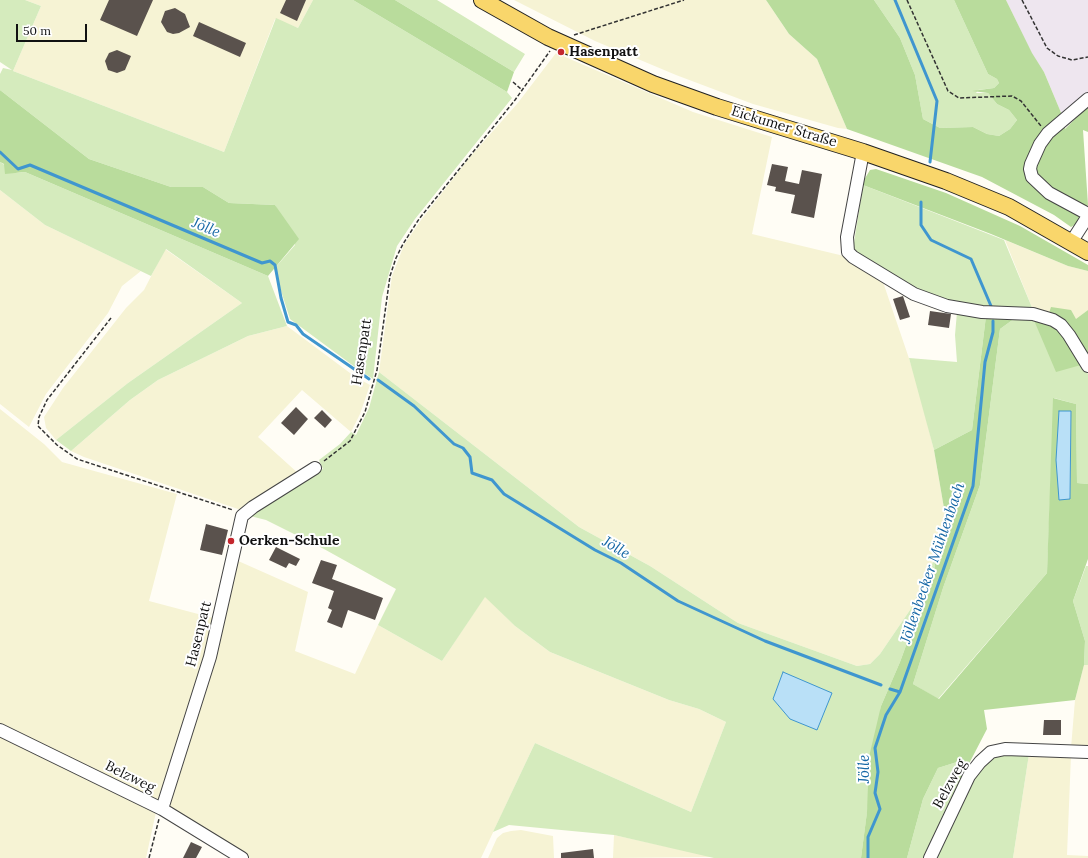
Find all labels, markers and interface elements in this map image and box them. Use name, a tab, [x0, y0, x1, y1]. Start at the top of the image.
scale bar	[18, 16, 89, 42]
text: 50 m	[23, 23, 51, 38]
place label: Hasenpatt	[569, 44, 638, 60]
marker: Hasenpatt	[556, 47, 566, 57]
street label: Eickumer Straße	[729, 103, 839, 151]
water label: Jölle	[189, 214, 223, 242]
street label: Hasenpatt	[348, 318, 376, 386]
water label: Jöllenbecker Mühlenbach	[897, 480, 969, 646]
place label: Oerken-Schule	[239, 533, 339, 549]
water label: Jölle	[599, 533, 633, 563]
marker: Oerken-Schule	[226, 536, 236, 546]
street label: Hasenpatt	[183, 599, 215, 669]
water label: Jölle	[856, 755, 874, 783]
street label: Belzweg	[930, 756, 970, 812]
street label: Belzweg	[102, 758, 158, 796]

